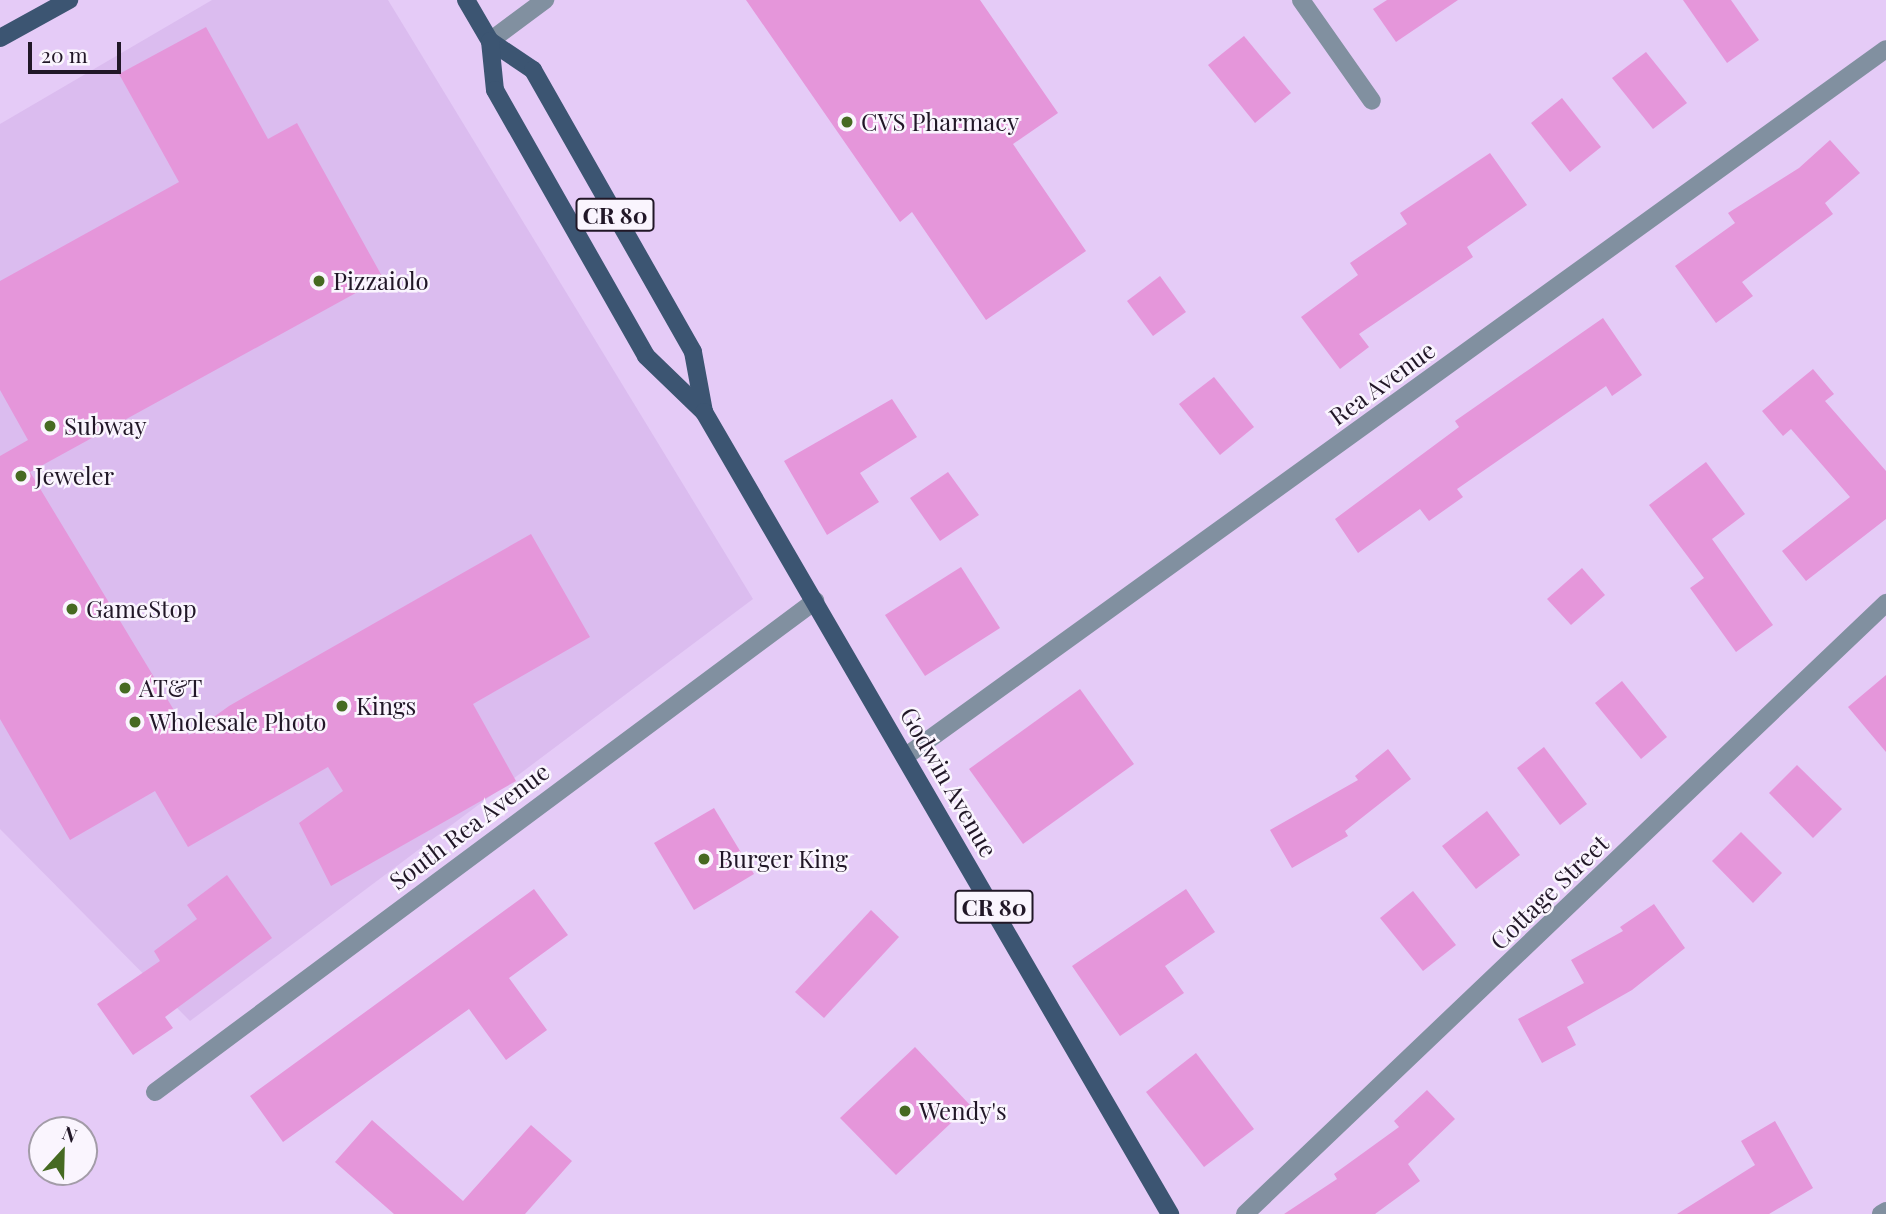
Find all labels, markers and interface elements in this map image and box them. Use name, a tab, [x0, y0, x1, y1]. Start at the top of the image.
scale bar	[32, 28, 124, 72]
text: 20 m	[41, 40, 88, 68]
place label: CVS Pharmacy	[861, 108, 1019, 136]
marker: CVS Pharmacy	[839, 114, 855, 130]
road number: CR 80	[575, 196, 655, 234]
place label: Pizzaiolo	[333, 267, 429, 295]
marker: Pizzaiolo	[311, 273, 327, 289]
street label: Rea Avenue	[1323, 335, 1441, 431]
place label: Subway	[64, 412, 146, 440]
marker: Subway	[42, 418, 58, 434]
place label: Jeweler	[35, 462, 114, 490]
marker: Jeweler	[13, 468, 29, 484]
place label: GameStop	[86, 595, 197, 623]
marker: GameStop	[64, 601, 80, 617]
place label: AT&T	[139, 674, 202, 702]
marker: AT&T	[117, 680, 133, 696]
place label: Kings	[356, 692, 416, 720]
marker: Kings	[334, 698, 350, 714]
street label: Godwin Avenue	[894, 702, 1004, 862]
place label: Wholesale Photo	[149, 708, 327, 736]
marker: Wholesale Photo	[127, 714, 143, 730]
street label: South Rea Avenue	[383, 756, 555, 896]
street label: Cottage Street	[1484, 829, 1614, 955]
place label: Burger King	[718, 845, 848, 873]
marker: Burger King	[696, 851, 712, 867]
road number: CR 80	[954, 888, 1034, 926]
place label: Wendy's	[919, 1097, 1007, 1125]
marker: Wendy's	[897, 1103, 913, 1119]
north arrow	[28, 1116, 98, 1186]
text: N	[59, 1119, 81, 1148]

